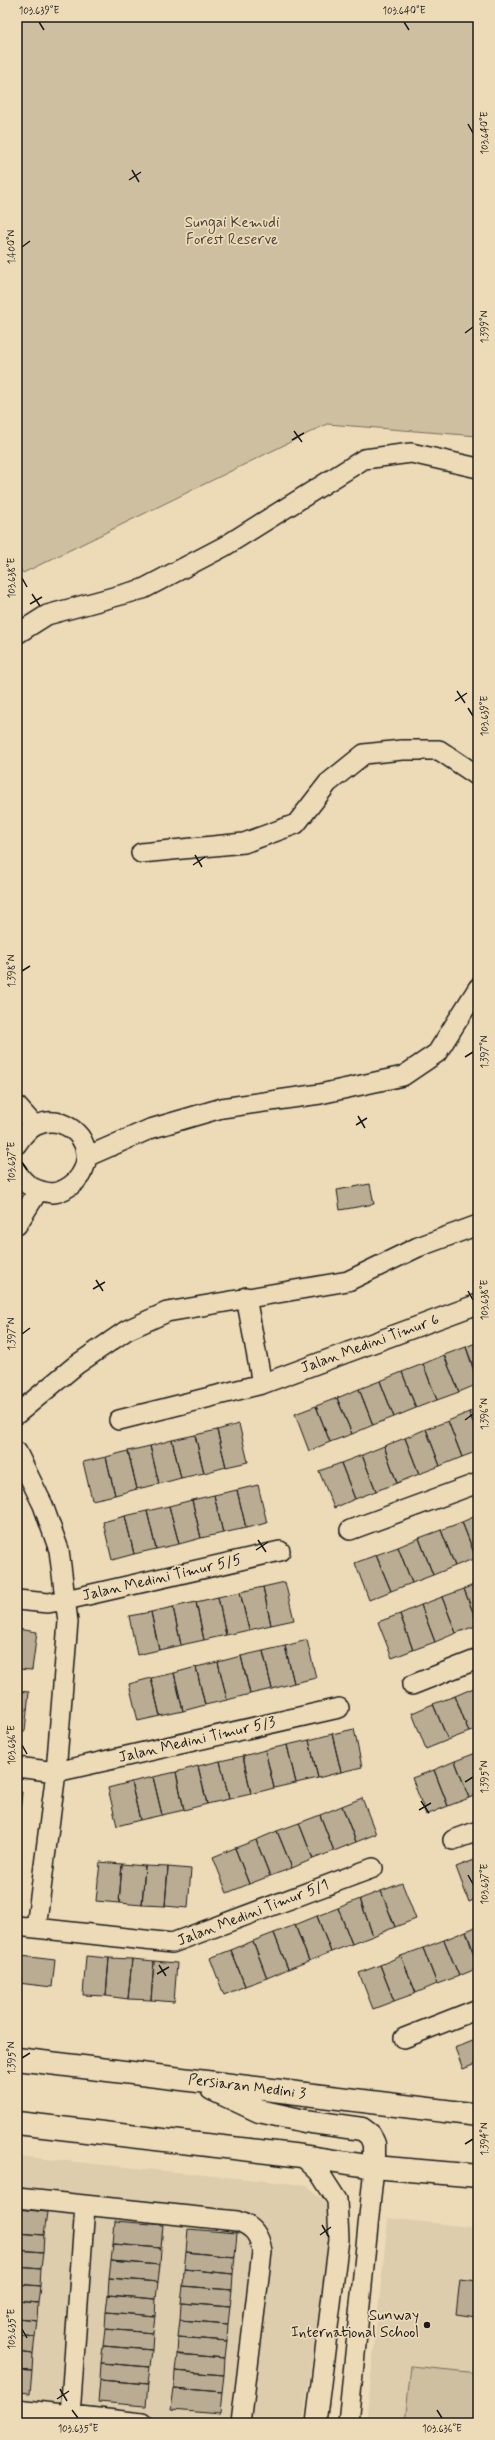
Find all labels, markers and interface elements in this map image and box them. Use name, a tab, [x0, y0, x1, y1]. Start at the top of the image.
text: 103.639°E	[19, 4, 59, 18]
text: 103.640°E	[382, 4, 426, 18]
text: 103.640°E	[478, 111, 492, 155]
park label: Sungai Kemudi Forest Reserve	[185, 213, 279, 250]
text: 1.400°N	[5, 229, 19, 264]
text: 1.399°N	[478, 310, 492, 343]
text: 103.638°E	[5, 558, 19, 598]
text: 103.639°E	[478, 696, 492, 736]
text: 1.398°N	[5, 954, 19, 987]
text: 1.397°N	[478, 1035, 492, 1068]
text: 103.637°E	[5, 1141, 19, 1182]
text: 103.638°E	[478, 1280, 492, 1320]
street label: Jalan Medini Timur 6	[298, 1310, 442, 1378]
text: 1.397°N	[5, 1317, 19, 1350]
text: 1.396°N	[478, 1398, 492, 1430]
street label: Jalan Medini Timur 5/5	[80, 1550, 244, 1606]
street label: Jalan Medini Timur 5/3	[116, 1712, 278, 1768]
text: 103.636°E	[5, 1725, 19, 1765]
text: 1.395°N	[478, 1760, 492, 1793]
text: 103.637°E	[478, 1863, 492, 1904]
street label: Jalan Medini Timur 5/1	[174, 1875, 332, 1951]
text: 1.395°N	[5, 2041, 19, 2074]
street label: Persiaran Medini 3	[187, 2070, 307, 2104]
text: 1.394°N	[478, 2122, 492, 2156]
place label: Sunway International School	[291, 2306, 419, 2343]
text: 103.635°E	[5, 2308, 19, 2349]
marker: Sunway International School	[422, 2320, 432, 2330]
text: 103.635°E	[58, 2422, 99, 2436]
text: 103.636°E	[422, 2422, 462, 2436]

